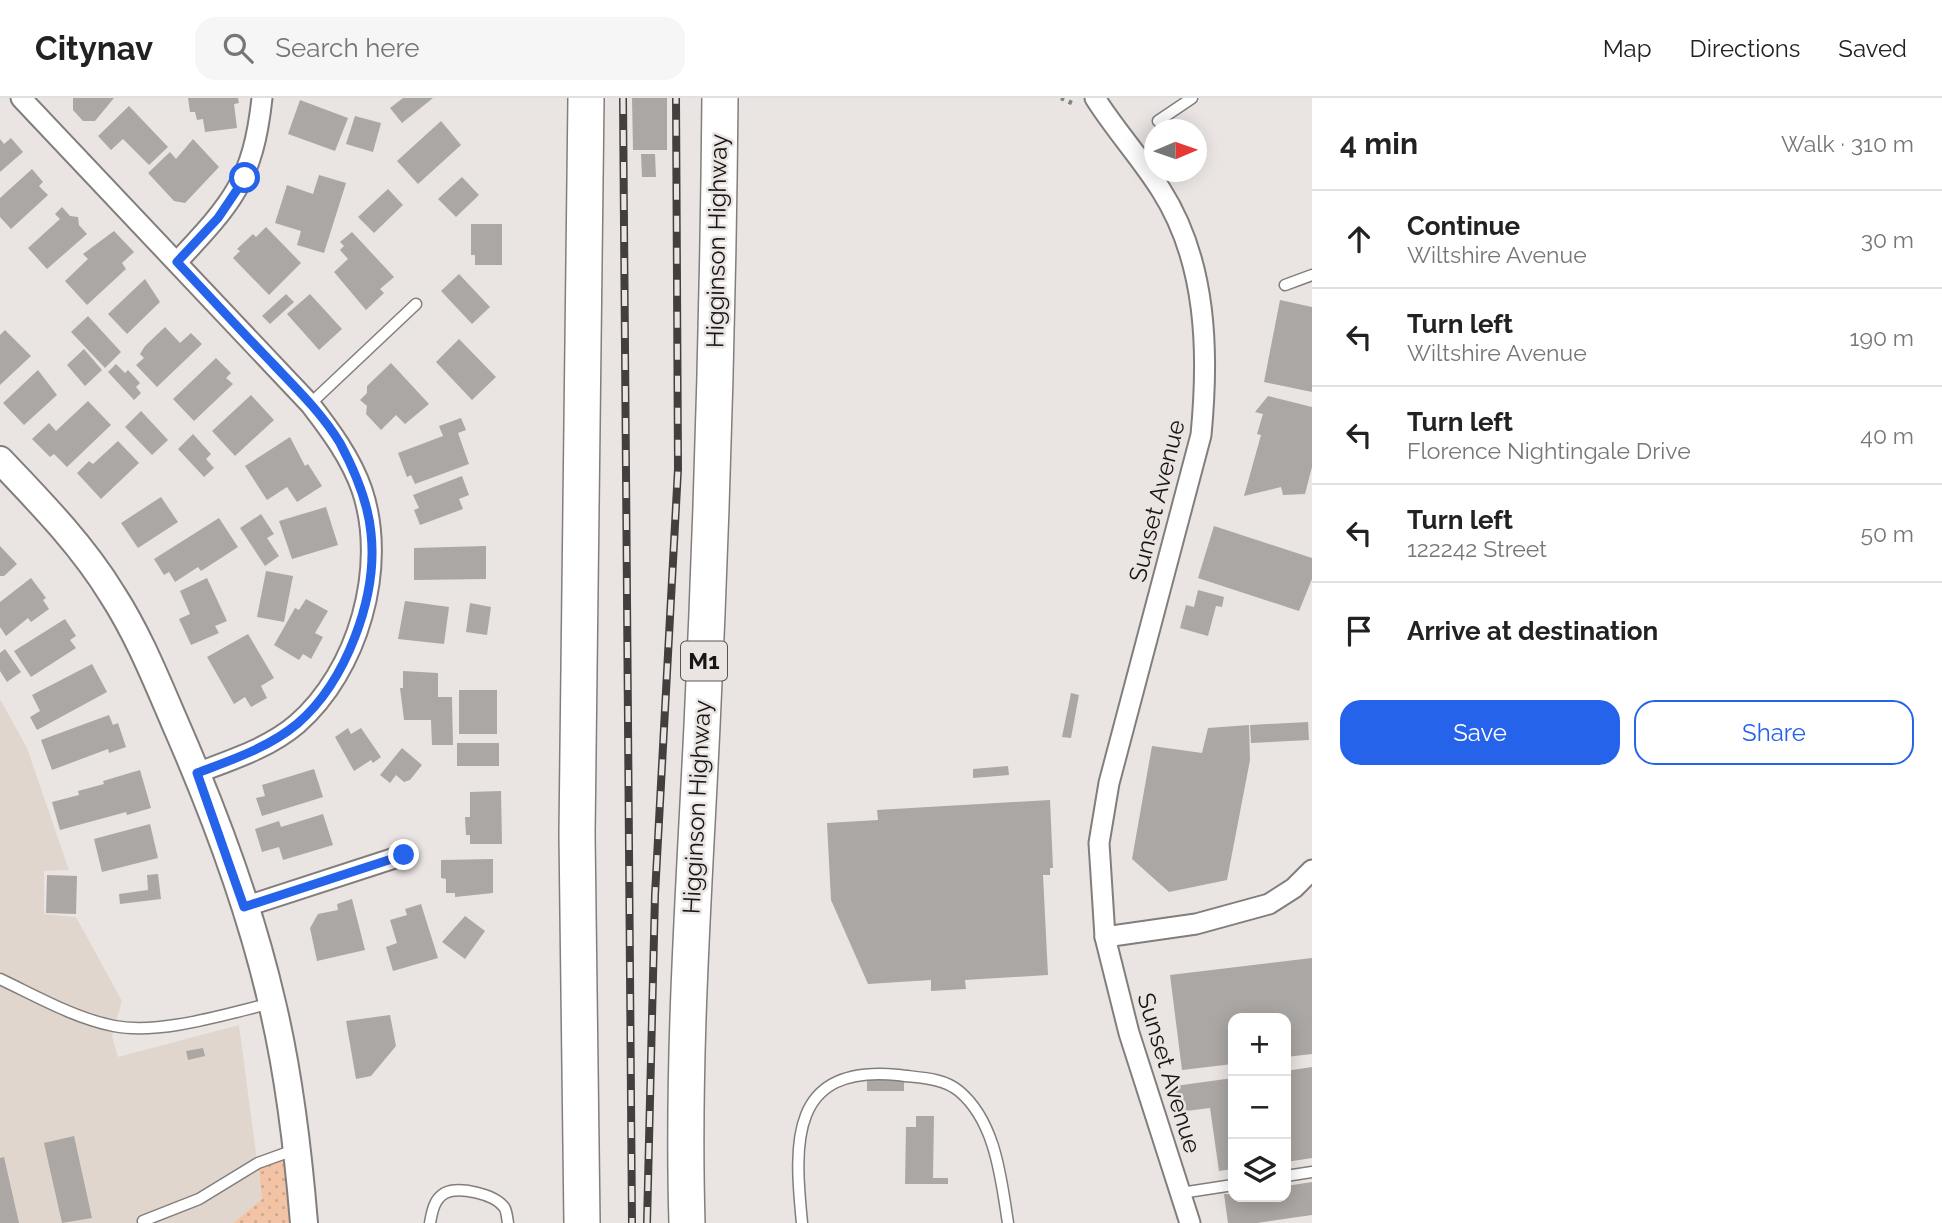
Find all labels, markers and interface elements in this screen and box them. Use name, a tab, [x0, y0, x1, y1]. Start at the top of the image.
search box	[195, 17, 685, 80]
text: Citynav	[35, 29, 153, 68]
icon: search	[219, 29, 257, 67]
text: Search here	[275, 33, 420, 63]
text: Map	[1603, 34, 1652, 63]
text: Directions	[1690, 34, 1800, 63]
text: Saved	[1838, 34, 1907, 63]
north arrow	[1144, 119, 1207, 182]
text: 4 min	[1340, 126, 1418, 161]
text: Walk · 310 m	[1781, 130, 1914, 157]
street label: Higginson Highway	[700, 134, 733, 348]
route start	[229, 162, 260, 193]
text: Continue	[1407, 211, 1520, 241]
icon: ahead	[1340, 220, 1378, 258]
text: 30 m	[1861, 226, 1914, 253]
text: Wiltshire Avenue	[1407, 241, 1587, 268]
text: Turn left	[1407, 309, 1513, 339]
icon: left	[1340, 318, 1378, 356]
text: 190 m	[1850, 324, 1914, 351]
text: Wiltshire Avenue	[1407, 339, 1587, 366]
text: Turn left	[1407, 407, 1513, 437]
icon: left	[1340, 416, 1378, 454]
street label: Sunset Avenue	[1122, 417, 1191, 585]
text: 40 m	[1860, 422, 1914, 449]
text: Florence Nightingale Drive	[1407, 437, 1691, 464]
text: Turn left	[1407, 505, 1513, 535]
icon: left	[1340, 514, 1378, 552]
text: 50 m	[1860, 520, 1914, 547]
text: 122242 Street	[1407, 535, 1547, 562]
icon: arrive	[1340, 612, 1378, 650]
text: Arrive at destination	[1407, 616, 1658, 646]
road number: M1	[681, 642, 727, 680]
street label: Higginson Highway	[676, 699, 717, 915]
button: Save	[1340, 700, 1620, 765]
button: Share	[1634, 700, 1914, 765]
route end	[388, 839, 419, 870]
street label: Sunset Avenue	[1131, 989, 1208, 1156]
map controls	[1228, 1013, 1291, 1202]
button: +	[1228, 1013, 1291, 1076]
button: −	[1228, 1076, 1291, 1139]
button: layers	[1228, 1139, 1291, 1202]

